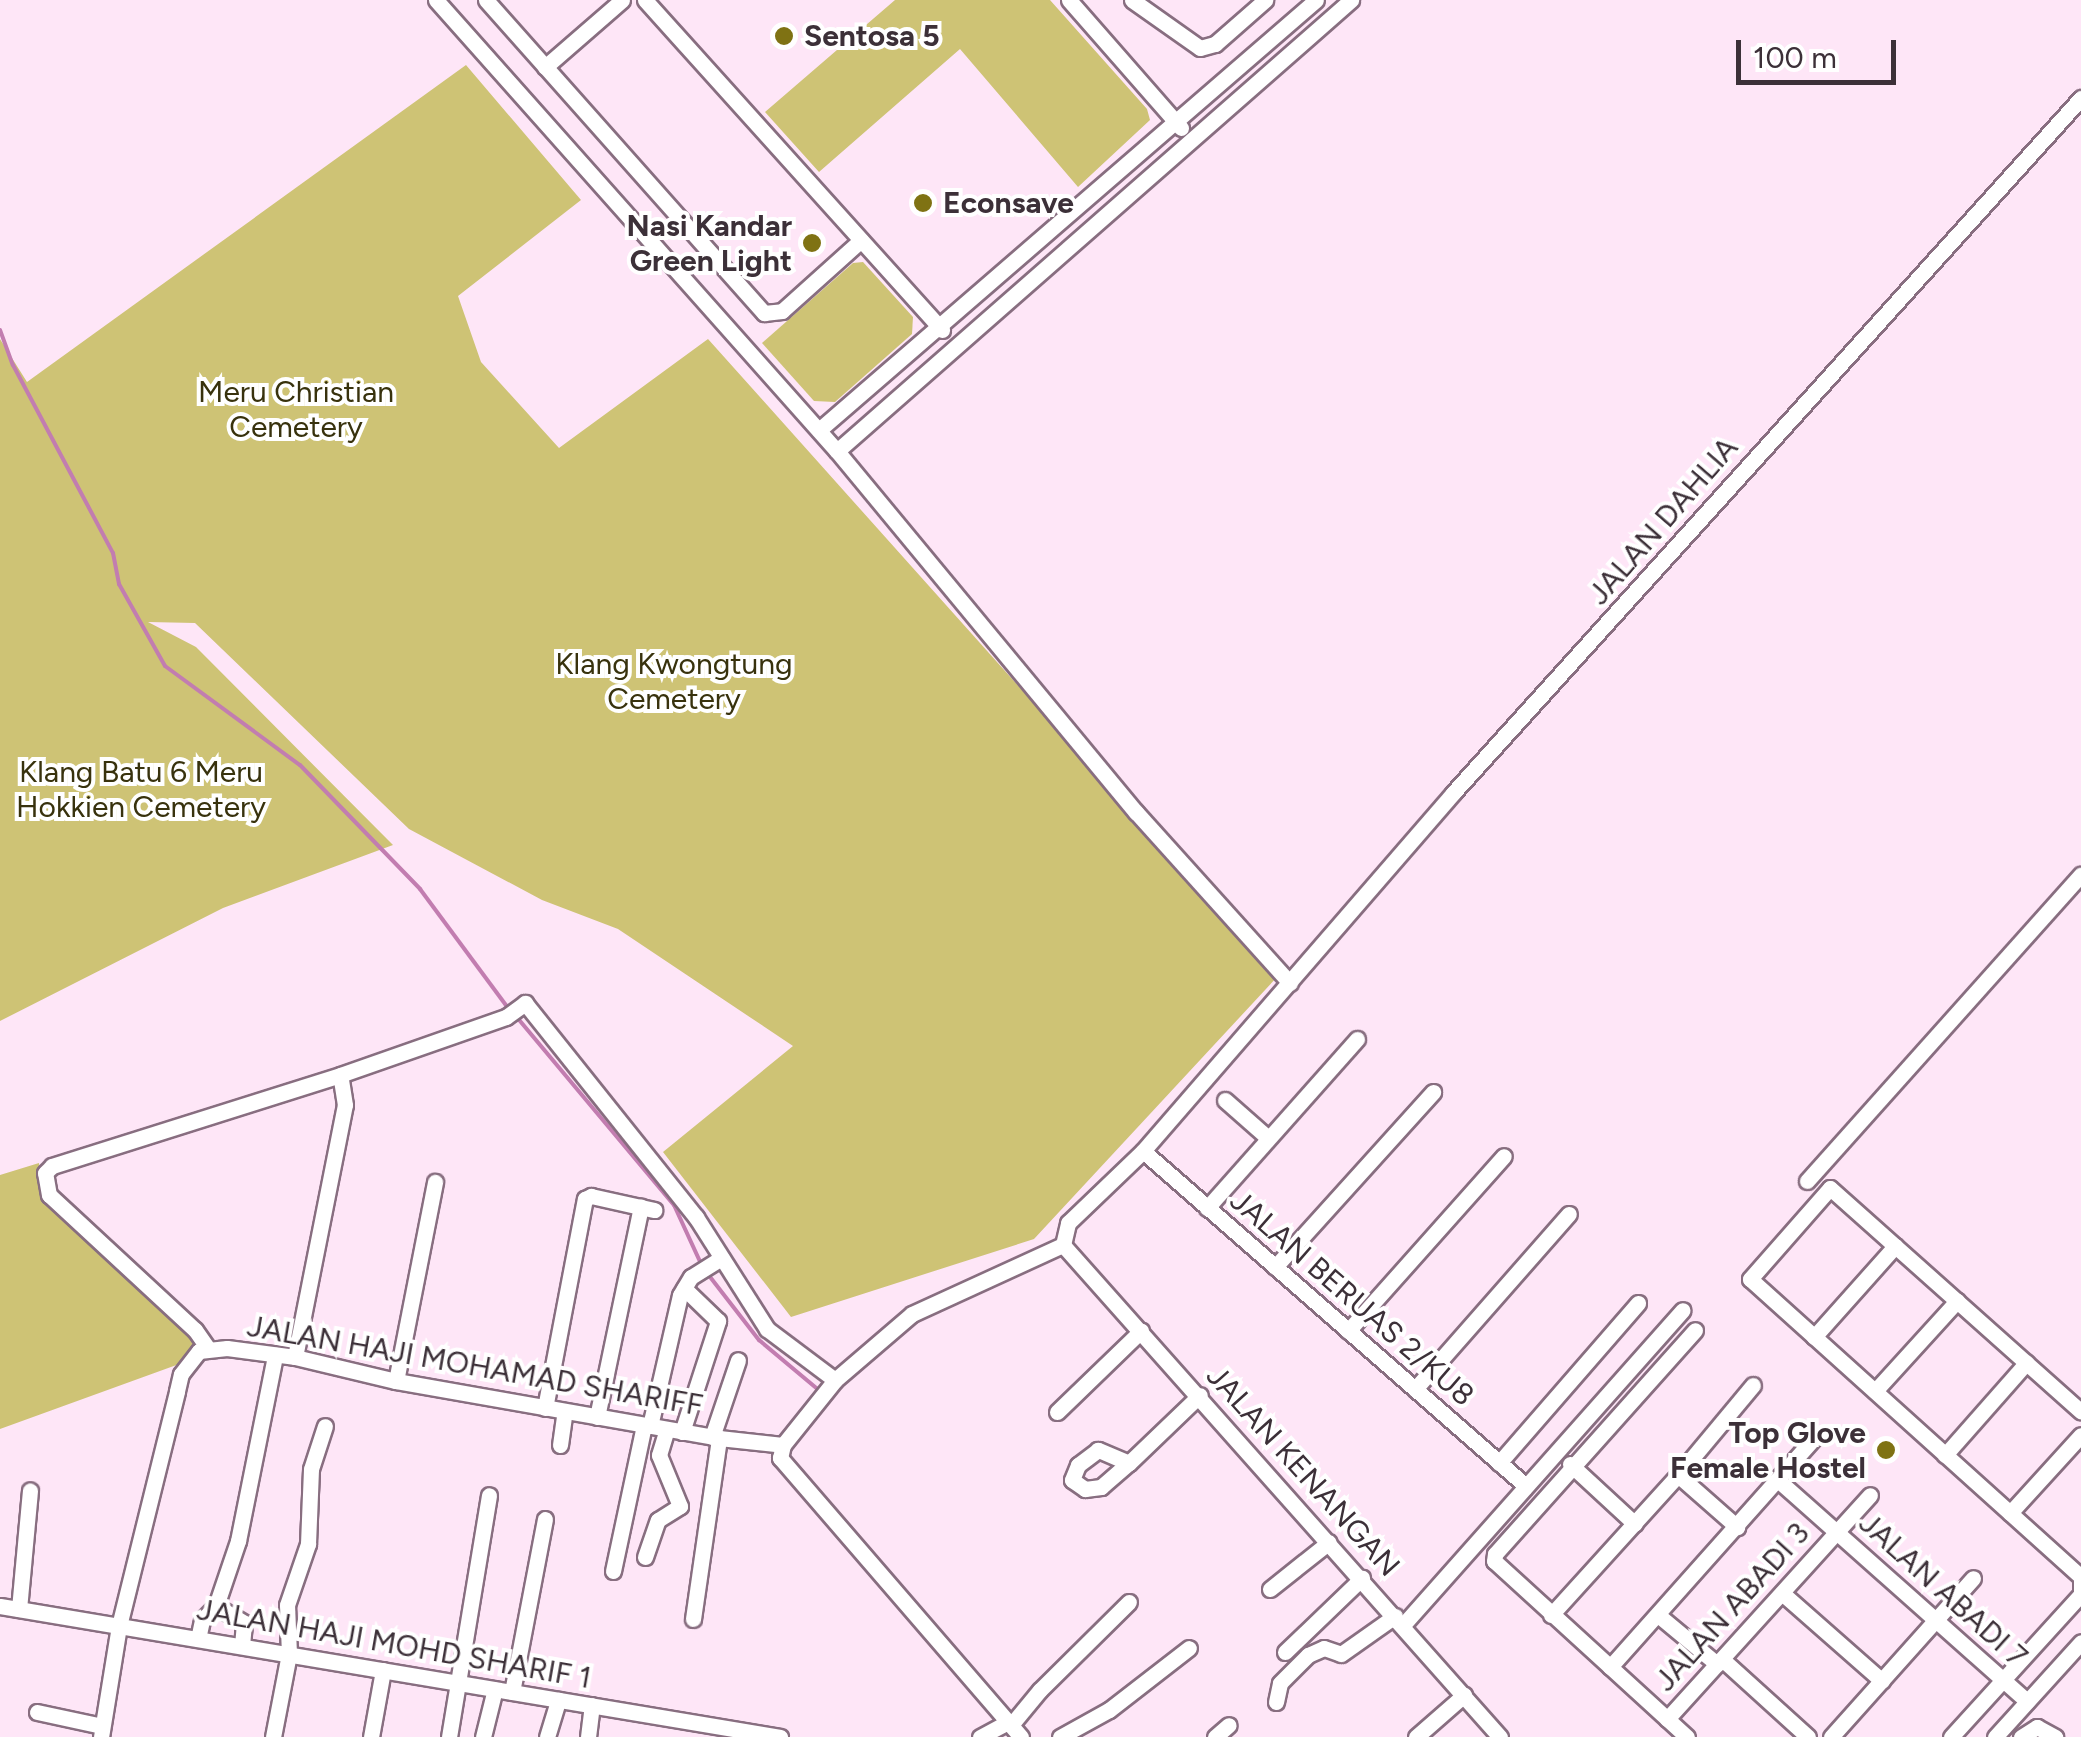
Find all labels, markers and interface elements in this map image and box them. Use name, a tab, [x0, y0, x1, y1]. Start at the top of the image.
place label: Sentosa 5	[804, 18, 940, 54]
scale bar	[1741, 20, 1901, 82]
marker: Sentosa 5	[773, 25, 795, 47]
text: 100 m	[1753, 39, 1837, 76]
place label: Econsave	[943, 185, 1074, 221]
marker: Econsave	[912, 192, 934, 214]
place label: Nasi Kandar Green Light	[627, 208, 792, 278]
marker: Nasi Kandar Green Light	[801, 232, 823, 254]
park label: Meru Christian Cemetery	[198, 374, 394, 444]
street label: JALAN DAHLIA	[1581, 430, 1745, 612]
park label: Klang Kwongtung Cemetery	[555, 646, 793, 716]
park label: Klang Batu 6 Meru Hokkien Cemetery	[16, 754, 266, 824]
street label: JALAN BERUAS 2/KU8	[1223, 1182, 1481, 1414]
street label: JALAN HAJI MOHAMAD SHARIFF	[244, 1308, 706, 1424]
street label: JALAN KENANGAN	[1199, 1358, 1407, 1584]
place label: Top Glove Female Hostel	[1670, 1415, 1866, 1486]
marker: Top Glove Female Hostel	[1875, 1439, 1897, 1461]
street label: JALAN ABADI 7	[1852, 1505, 2034, 1675]
street label: JALAN ABADI 3	[1647, 1516, 1817, 1698]
street label: JALAN HAJI MOHD SHARIF 1	[194, 1592, 594, 1696]

